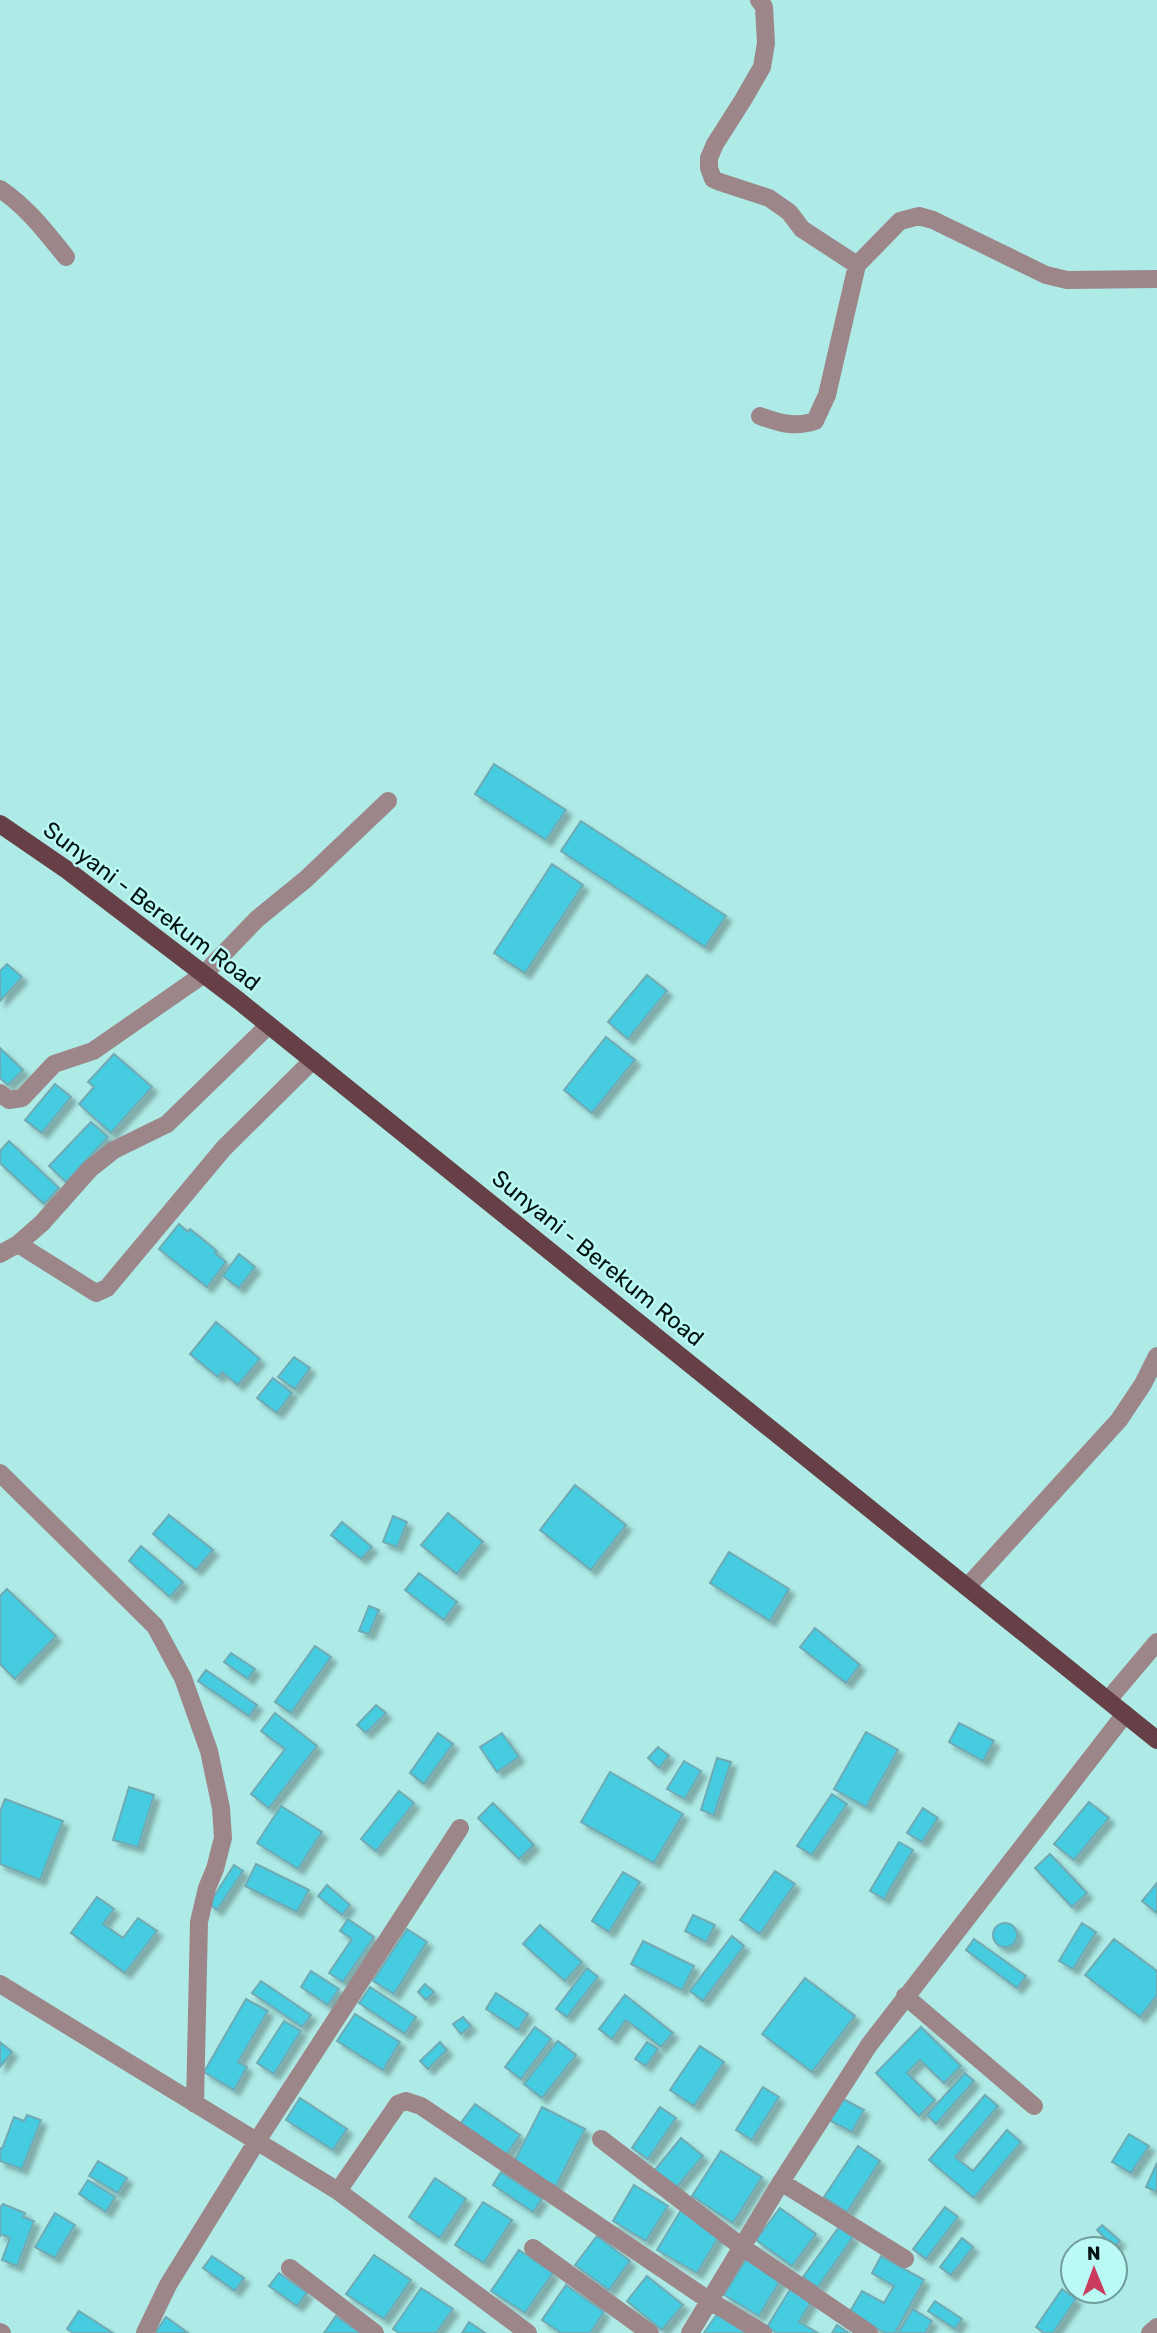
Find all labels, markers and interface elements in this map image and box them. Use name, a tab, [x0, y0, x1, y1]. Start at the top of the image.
street label: Sunyani - Berekum Road	[38, 815, 266, 997]
street label: Sunyani - Berekum Road	[486, 1164, 710, 1352]
north arrow	[1059, 2235, 1129, 2305]
text: N	[1087, 2242, 1101, 2265]

